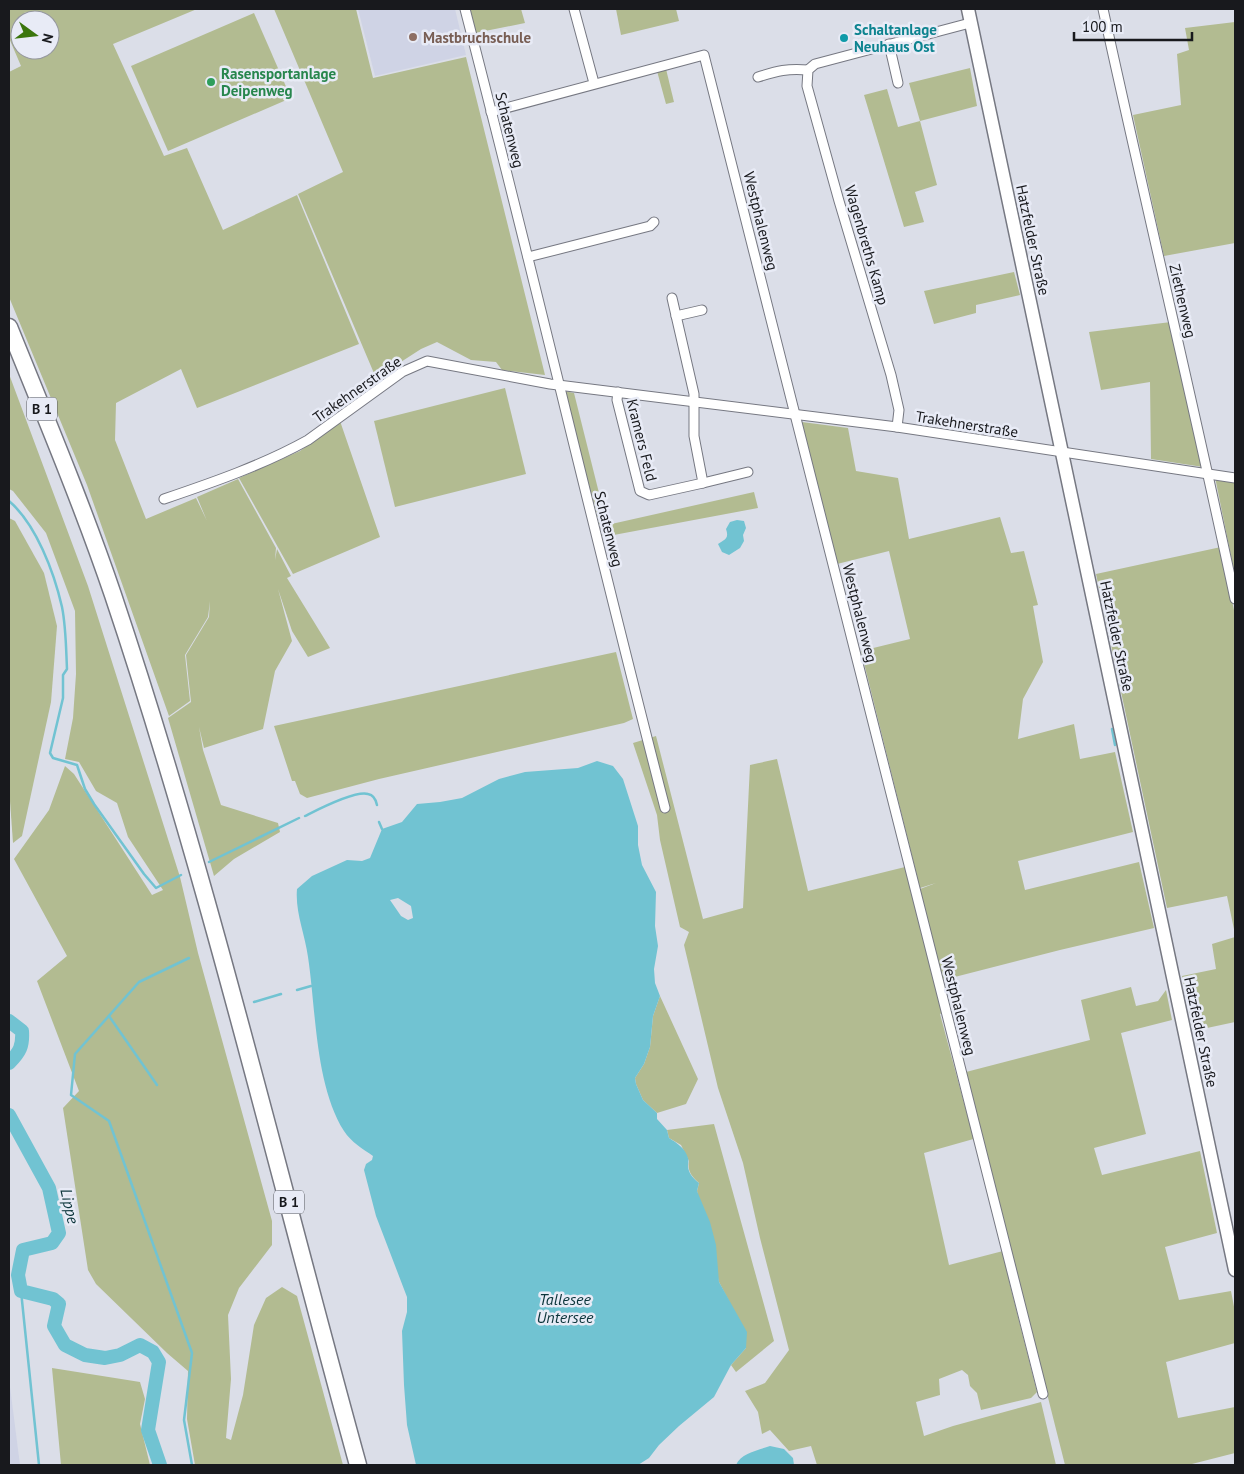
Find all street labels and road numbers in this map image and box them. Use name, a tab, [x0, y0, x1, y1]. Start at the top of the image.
street label: Schatenweg	[491, 90, 529, 170]
street label: Westphalenweg	[740, 170, 782, 272]
street label: Wagenbreths Kamp	[841, 183, 893, 307]
street label: Hatzfelder Straße	[1012, 183, 1054, 297]
street label: Ziethenweg	[1165, 262, 1201, 340]
street label: Trakehnerstraße	[309, 352, 405, 426]
street label: Kramers Feld	[623, 397, 661, 483]
road number: B 1	[27, 398, 57, 420]
street label: Trakehnerstraße	[914, 407, 1020, 441]
street label: Schatenweg	[590, 489, 628, 569]
street label: Westphalenweg	[839, 562, 881, 664]
street label: Hatzfelder Straße	[1096, 579, 1138, 693]
street label: Westphalenweg	[938, 955, 980, 1057]
street label: Hatzfelder Straße	[1180, 975, 1222, 1089]
road number: B 1	[274, 1190, 304, 1214]

